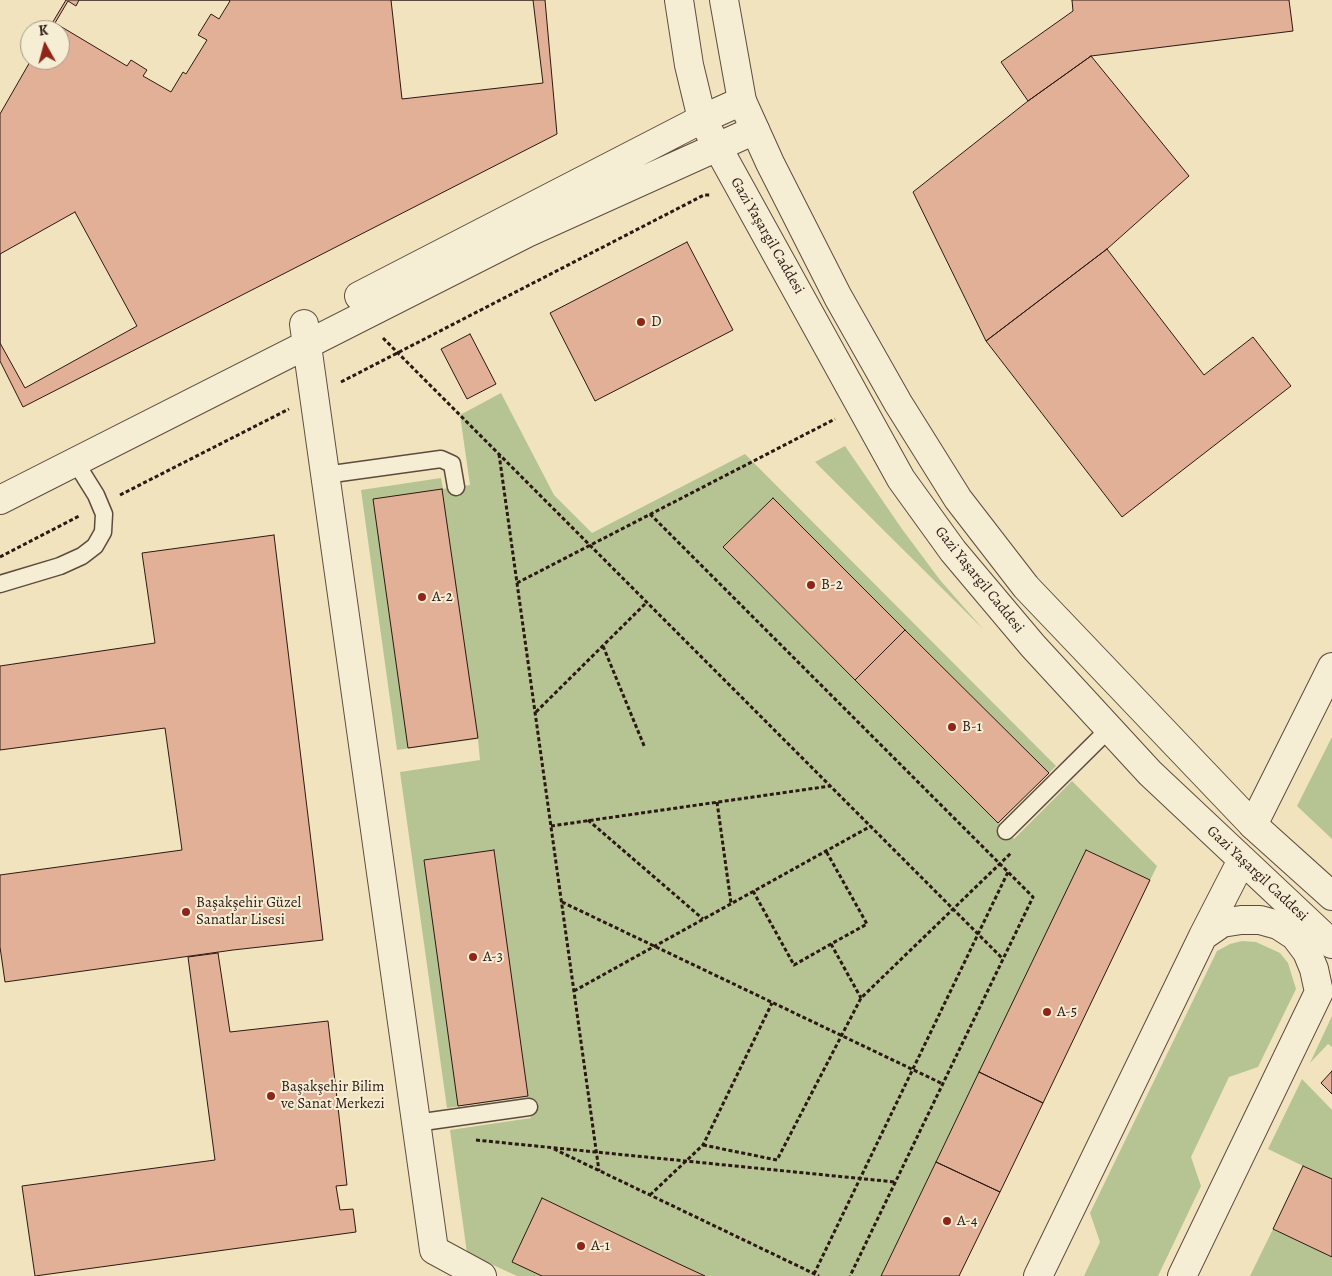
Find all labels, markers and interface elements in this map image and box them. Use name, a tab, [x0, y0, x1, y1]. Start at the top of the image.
north arrow	[20, 20, 70, 70]
text: K	[38, 21, 49, 41]
street label: Gazi Yaşargil Caddesi	[726, 174, 808, 298]
place label: D	[651, 313, 662, 331]
marker: D	[635, 316, 647, 328]
street label: Gazi Yaşargil Caddesi	[931, 523, 1027, 637]
place label: B-2	[821, 576, 843, 594]
marker: B-2	[805, 579, 817, 591]
place label: A-2	[432, 588, 453, 606]
marker: A-2	[416, 591, 428, 603]
place label: B-1	[962, 718, 982, 736]
marker: B-1	[946, 721, 958, 733]
street label: Gazi Yaşargil Caddesi	[1203, 823, 1311, 925]
place label: Başakşehir Güzel Sanatlar Lisesi	[196, 894, 301, 929]
marker: Başakşehir Güzel Sanatlar Lisesi	[180, 906, 192, 918]
place label: A-3	[483, 948, 503, 966]
marker: A-3	[467, 951, 479, 963]
place label: A-5	[1057, 1003, 1077, 1021]
marker: A-5	[1041, 1006, 1053, 1018]
place label: Başakşehir Bilim ve Sanat Merkezi	[281, 1078, 385, 1113]
marker: Başakşehir Bilim ve Sanat Merkezi	[265, 1090, 277, 1102]
place label: A-4	[957, 1212, 978, 1230]
marker: A-4	[941, 1215, 953, 1227]
place label: A-1	[591, 1237, 610, 1255]
marker: A-1	[575, 1240, 587, 1252]

